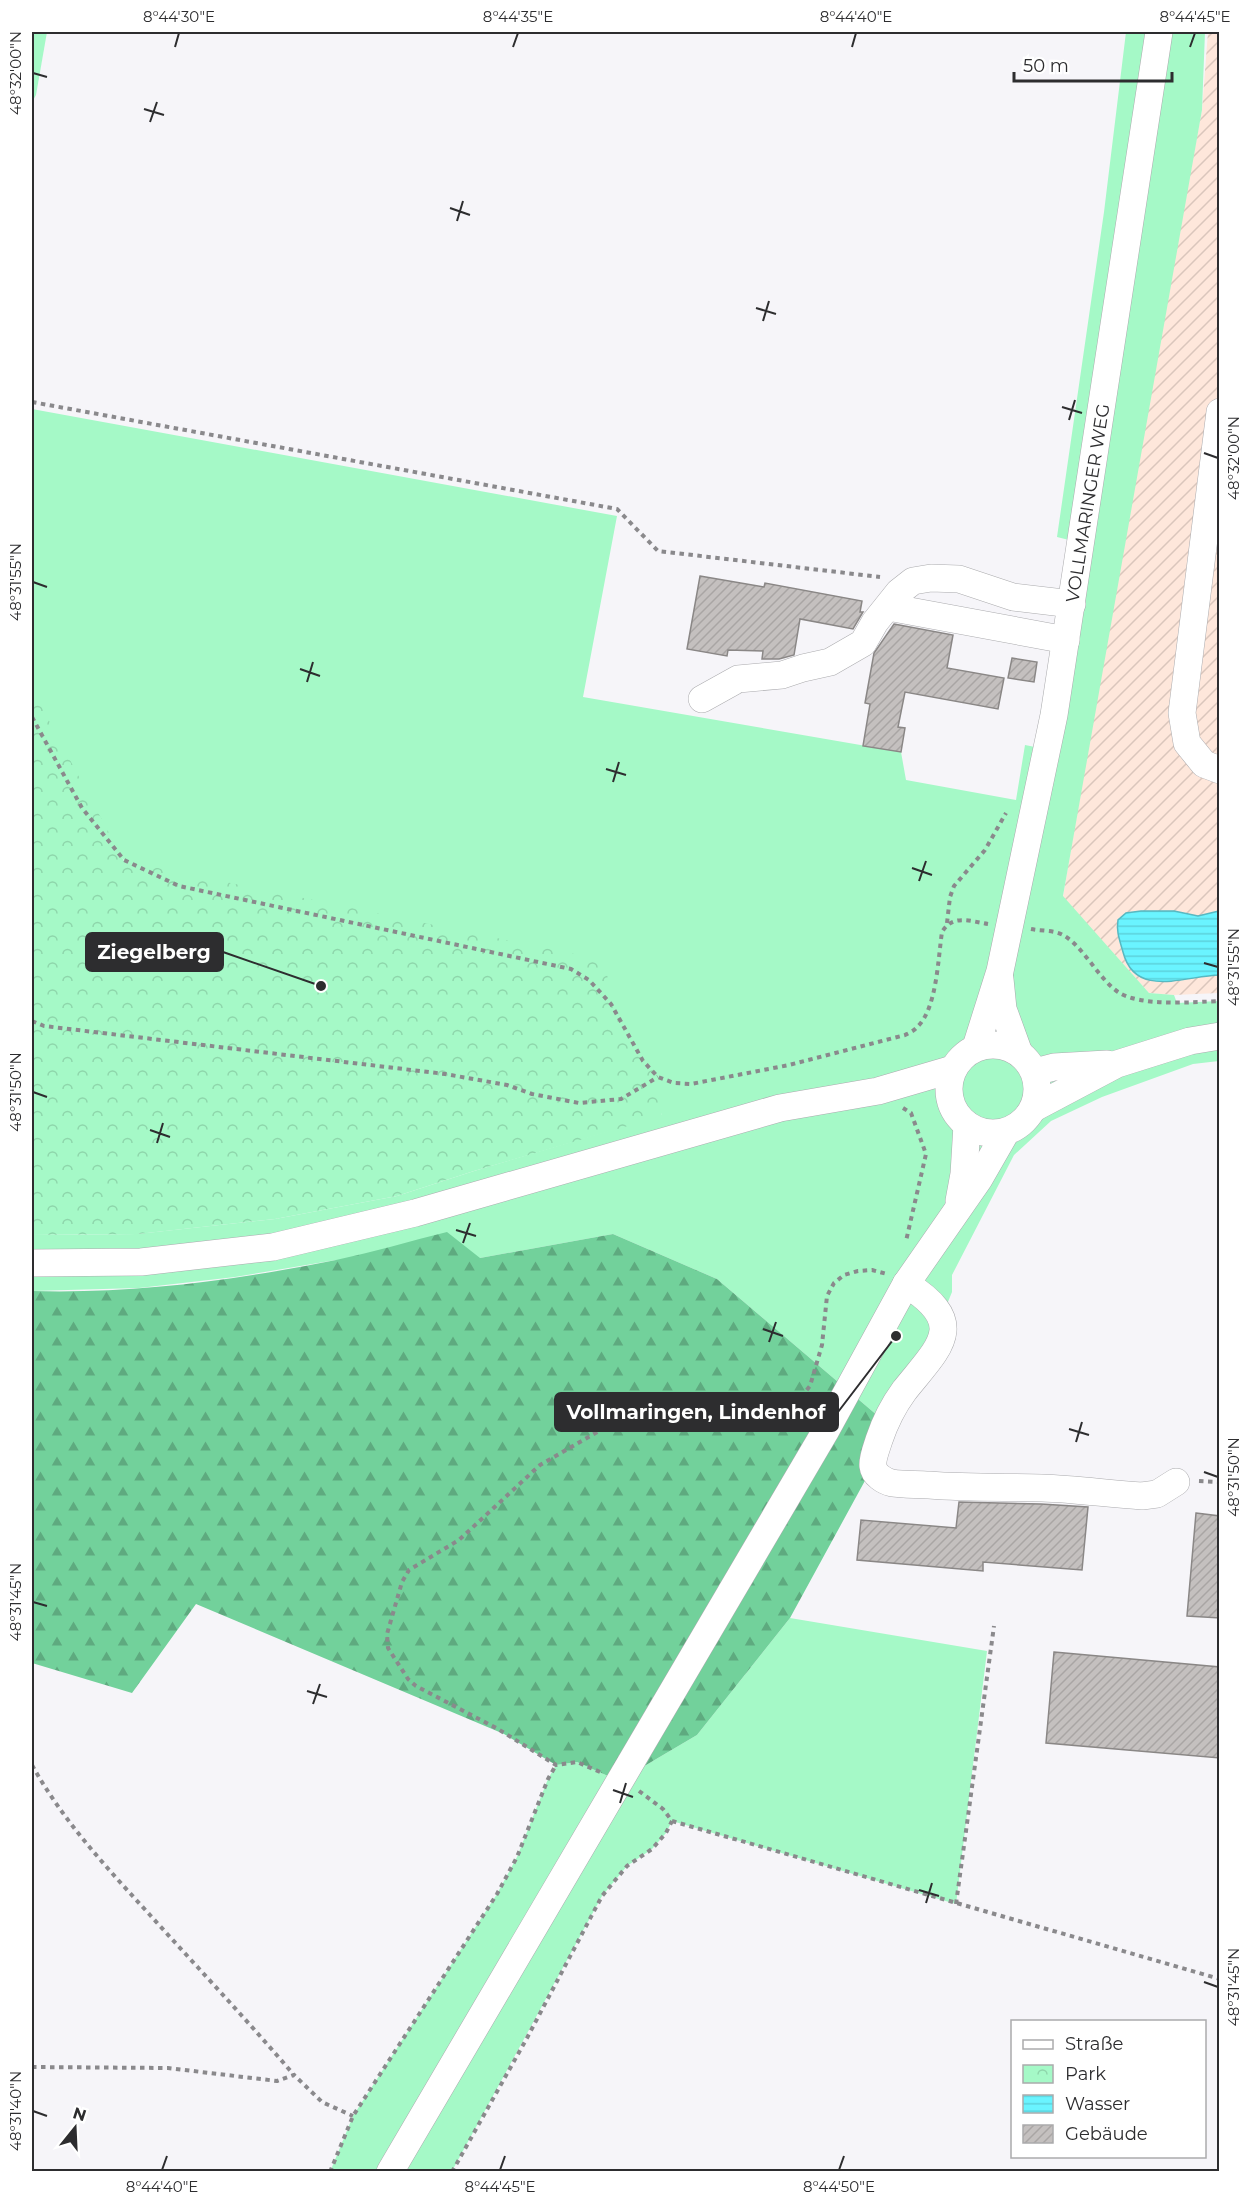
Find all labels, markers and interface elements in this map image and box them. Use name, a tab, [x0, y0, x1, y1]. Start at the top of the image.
text: 8°44'30"E	[143, 7, 215, 26]
text: 8°44'35"E	[483, 7, 553, 26]
text: 8°44'40"E	[820, 7, 892, 26]
text: 8°44'45"E	[1159, 7, 1231, 26]
text: 48°32'00"N	[6, 31, 25, 115]
scale bar	[1014, 45, 1172, 83]
text: 50 m	[1023, 55, 1069, 77]
street label: VOLLMARINGER WEG	[1061, 402, 1115, 604]
text: 48°32'00"N	[1224, 416, 1243, 500]
text: 48°31'55"N	[6, 543, 25, 621]
text: 48°31'55"N	[1224, 928, 1243, 1006]
callout: Ziegelberg	[86, 933, 223, 971]
text: Ziegelberg	[97, 940, 211, 964]
text: 48°31'50"N	[6, 1052, 25, 1132]
callout: Vollmaringen, Lindenhof	[555, 1393, 838, 1431]
text: Vollmaringen, Lindenhof	[565, 1400, 827, 1424]
text: 48°31'50"N	[1224, 1437, 1243, 1517]
text: 48°31'45"N	[6, 1563, 25, 1641]
text: 48°31'45"N	[1224, 1948, 1243, 2026]
legend	[1011, 2020, 1206, 2158]
text: Straße	[1065, 2033, 1124, 2055]
text: Park	[1065, 2063, 1106, 2085]
text: 48°31'40"N	[6, 2071, 25, 2151]
text: Wasser	[1065, 2093, 1130, 2115]
north arrow	[45, 2098, 105, 2158]
text: N	[70, 2103, 89, 2125]
text: Gebäude	[1065, 2123, 1148, 2145]
text: 8°44'40"E	[126, 2177, 198, 2196]
text: 8°44'45"E	[464, 2177, 536, 2196]
text: 8°44'50"E	[803, 2177, 875, 2196]

